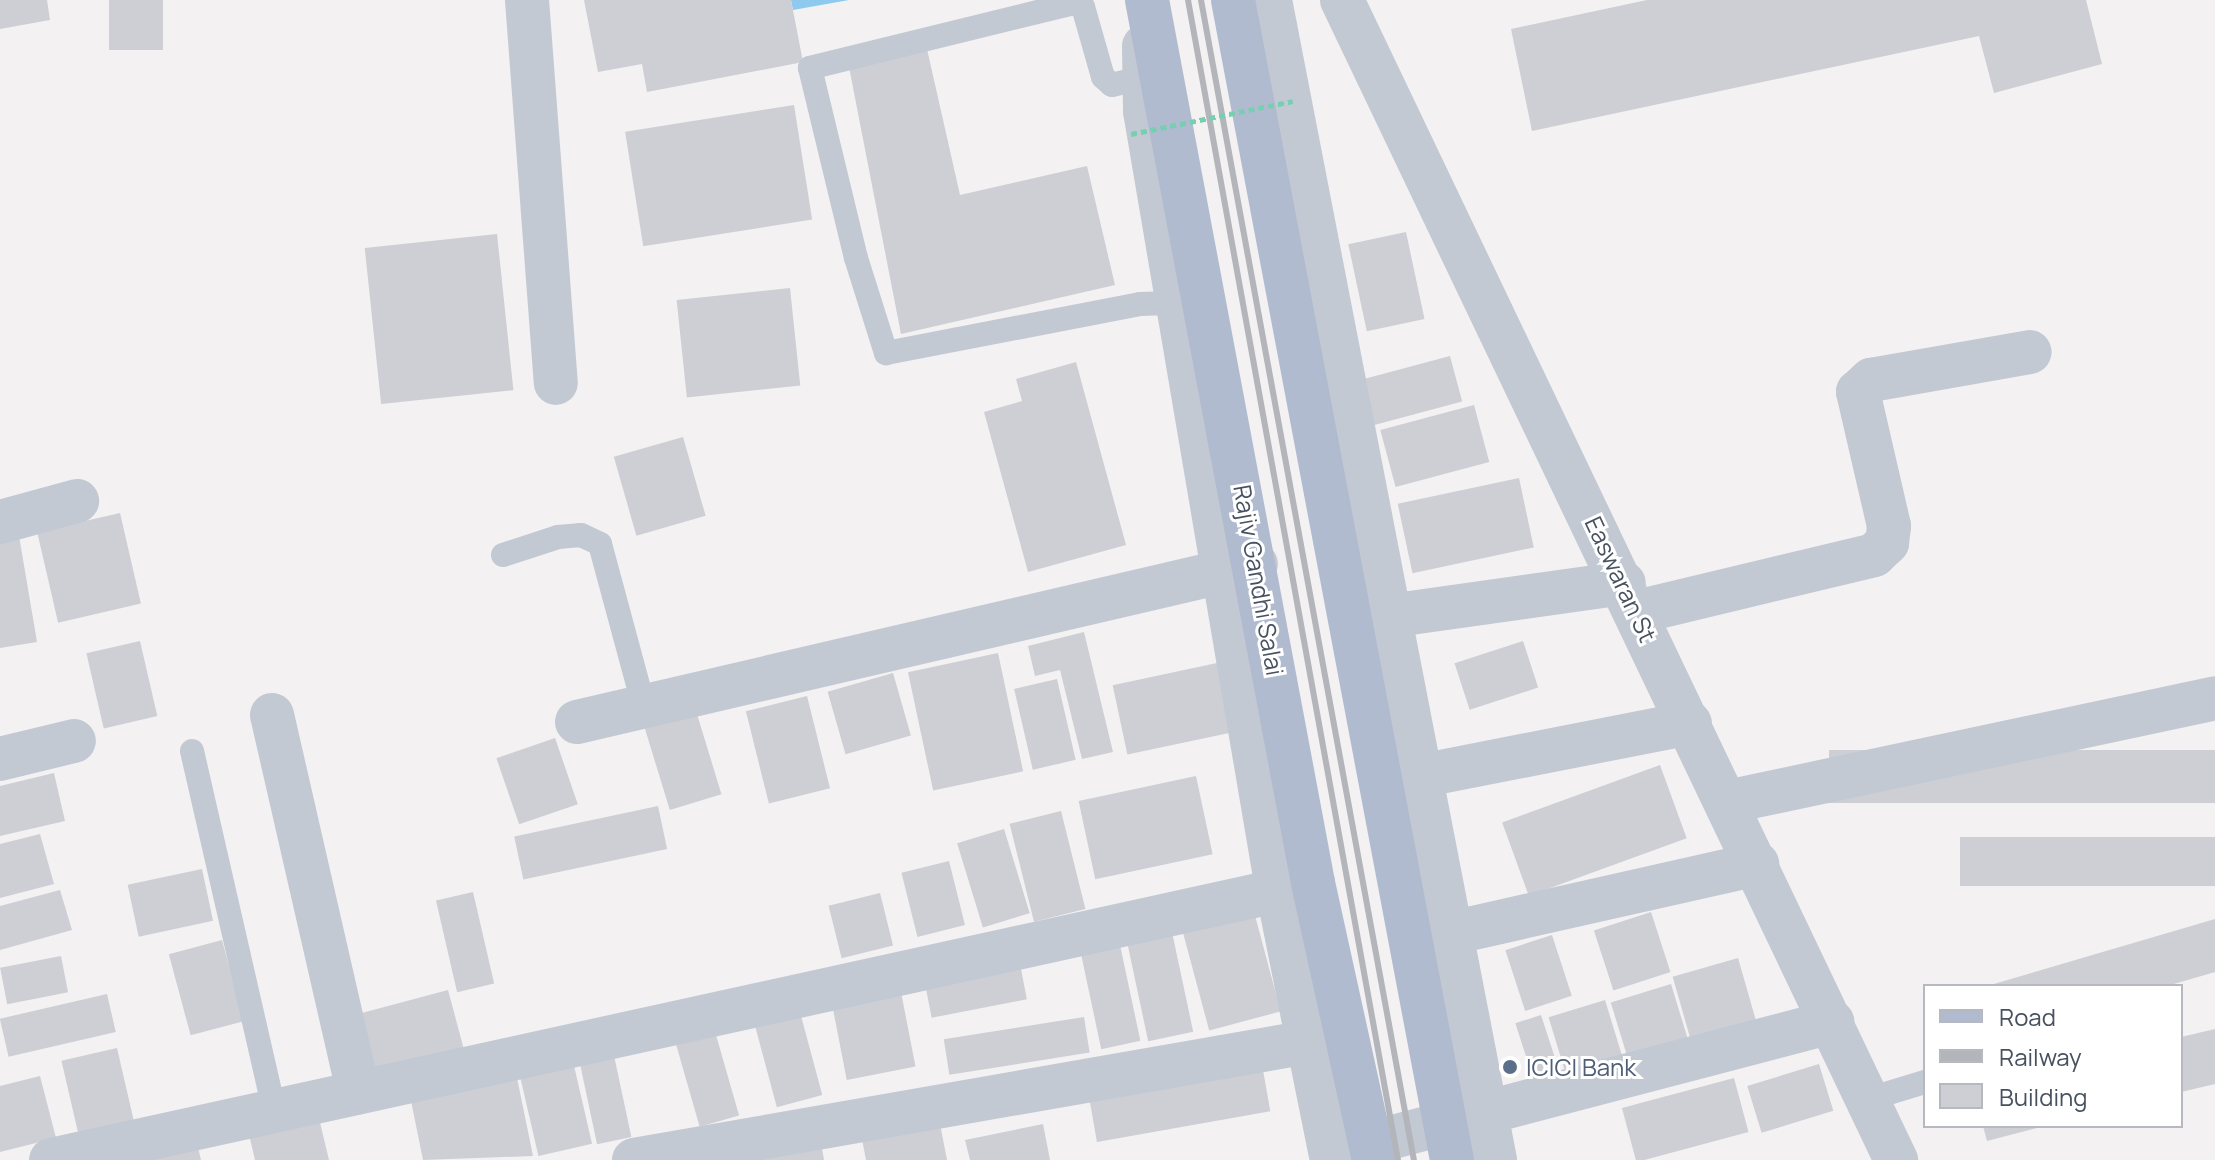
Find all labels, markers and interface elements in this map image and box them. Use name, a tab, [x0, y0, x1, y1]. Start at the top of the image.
street label: Rajiv Gandhi Salai	[1228, 482, 1290, 678]
street label: Easwaran St	[1579, 512, 1663, 646]
legend	[1923, 984, 2183, 1128]
text: Road	[1999, 1000, 2056, 1033]
text: Railway	[1999, 1040, 2082, 1073]
place label: ICICI Bank	[1526, 1053, 1636, 1081]
marker: ICICI Bank	[1501, 1058, 1519, 1076]
text: Building	[1999, 1080, 2087, 1113]

